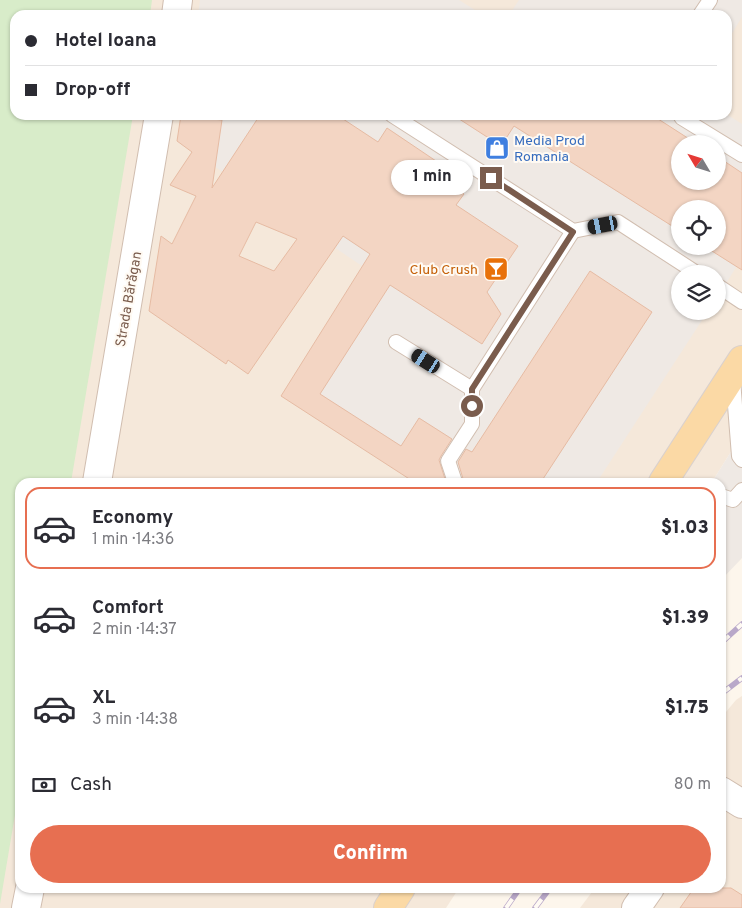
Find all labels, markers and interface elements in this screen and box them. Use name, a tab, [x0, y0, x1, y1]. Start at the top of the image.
text: Hotel Ioana	[55, 29, 157, 53]
text: Drop-off	[55, 78, 130, 102]
place label: Media Prod Romania	[514, 133, 585, 166]
shop icon: Media Prod Romania	[484, 135, 510, 161]
north arrow	[671, 135, 726, 190]
map controls	[671, 135, 726, 320]
callout: 1 min	[391, 160, 474, 196]
text: 1 min	[412, 167, 452, 187]
route end	[480, 167, 502, 189]
button: locate	[671, 200, 726, 255]
car	[586, 215, 619, 235]
street label: Strada Bărăgan	[113, 250, 146, 348]
bar icon: Club Crush	[483, 256, 509, 282]
place label: Club Crush	[410, 262, 478, 279]
button: layers	[671, 265, 726, 320]
car	[409, 347, 442, 375]
route start	[461, 395, 483, 417]
icon: car	[32, 506, 77, 551]
text: Economy	[92, 506, 173, 530]
text: $1.03	[661, 516, 709, 540]
text: 1 min · 14:36	[92, 530, 174, 550]
icon: car	[32, 596, 77, 641]
text: Comfort	[92, 596, 164, 620]
text: $1.39	[662, 606, 709, 630]
text: 2 min · 14:37	[92, 620, 177, 640]
icon: car	[32, 686, 77, 731]
text: XL	[92, 686, 115, 710]
text: $1.75	[664, 696, 709, 720]
text: 3 min · 14:38	[92, 710, 178, 730]
icon: cash	[30, 771, 58, 799]
text: Cash	[70, 773, 112, 797]
text: 80 m	[674, 775, 711, 795]
button: Confirm	[30, 825, 711, 883]

